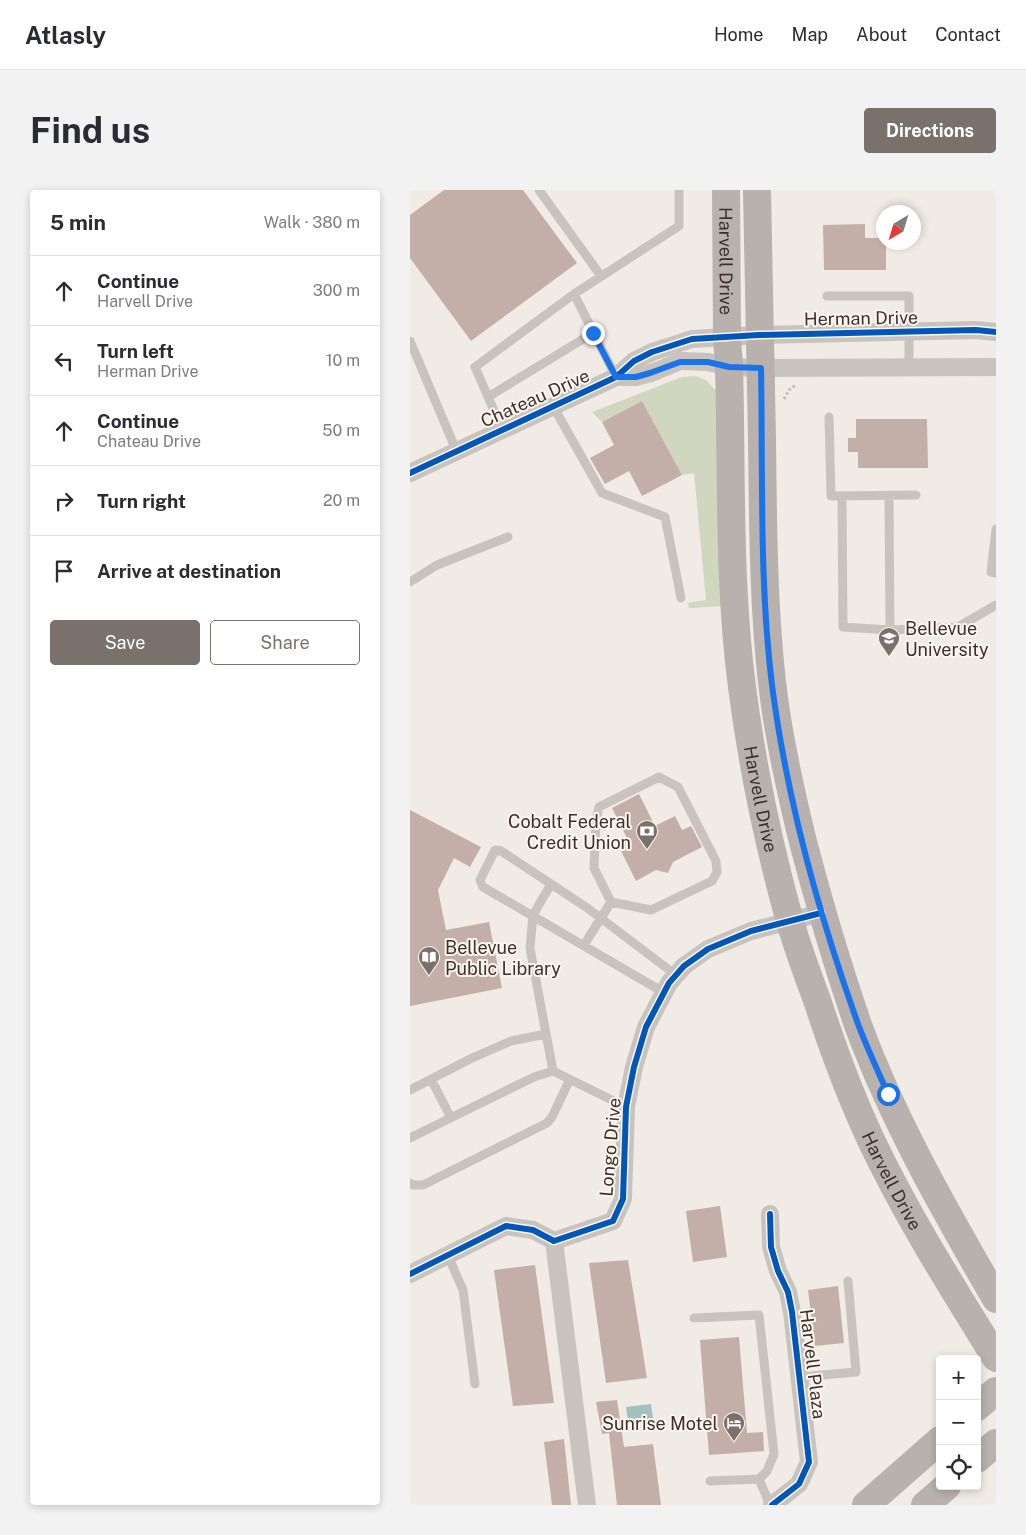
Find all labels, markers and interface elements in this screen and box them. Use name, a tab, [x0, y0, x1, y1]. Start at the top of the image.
text: Atlasly	[25, 21, 106, 49]
text: Home	[714, 24, 764, 45]
text: Map	[792, 24, 828, 45]
text: About	[856, 24, 907, 45]
text: Contact	[935, 24, 1001, 45]
button: Directions	[864, 108, 996, 153]
text: Find us	[30, 110, 150, 151]
north arrow	[876, 205, 921, 250]
street label: Harvell Drive	[716, 207, 737, 315]
text: 5 min	[50, 210, 106, 235]
text: Walk · 380 m	[264, 213, 360, 232]
text: Continue	[97, 270, 179, 292]
icon: ahead	[50, 277, 78, 305]
text: 300 m	[313, 281, 360, 300]
text: Harvell Drive	[97, 292, 193, 311]
street label: Herman Drive	[804, 307, 918, 329]
route end	[582, 322, 605, 345]
text: Turn left	[97, 340, 174, 362]
icon: left	[50, 347, 78, 375]
text: 10 m	[326, 351, 360, 370]
text: Herman Drive	[97, 362, 199, 381]
street label: Chateau Drive	[477, 365, 593, 431]
text: Continue	[97, 410, 179, 432]
icon: ahead	[50, 417, 78, 445]
text: 50 m	[322, 421, 360, 440]
text: Chateau Drive	[97, 432, 201, 451]
icon: right	[50, 487, 78, 515]
text: Turn right	[97, 490, 186, 512]
text: 20 m	[323, 491, 360, 510]
icon: arrive	[50, 557, 78, 585]
text: Arrive at destination	[97, 560, 281, 582]
place label: Bellevue University	[905, 618, 989, 660]
button: Save	[50, 620, 200, 665]
button: Share	[210, 620, 360, 665]
school or university icon: Bellevue University	[877, 626, 901, 657]
street label: Harvell Drive	[740, 744, 782, 854]
place label: Cobalt Federal Credit Union	[508, 811, 631, 853]
bank icon: Cobalt Federal Credit Union	[635, 819, 659, 850]
place label: Bellevue Public Library	[445, 937, 561, 979]
library icon: Bellevue Public Library	[417, 945, 441, 976]
route start	[877, 1083, 900, 1106]
street label: Longo Drive	[595, 1097, 625, 1197]
street label: Harvell Drive	[858, 1128, 927, 1234]
street label: Harvell Plaza	[796, 1308, 830, 1420]
map controls	[936, 1355, 981, 1490]
button: +	[936, 1355, 981, 1400]
button: −	[936, 1400, 981, 1445]
hotel icon: Sunrise Motel	[722, 1411, 746, 1442]
place label: Sunrise Motel	[602, 1413, 718, 1434]
button: locate	[936, 1445, 981, 1490]

